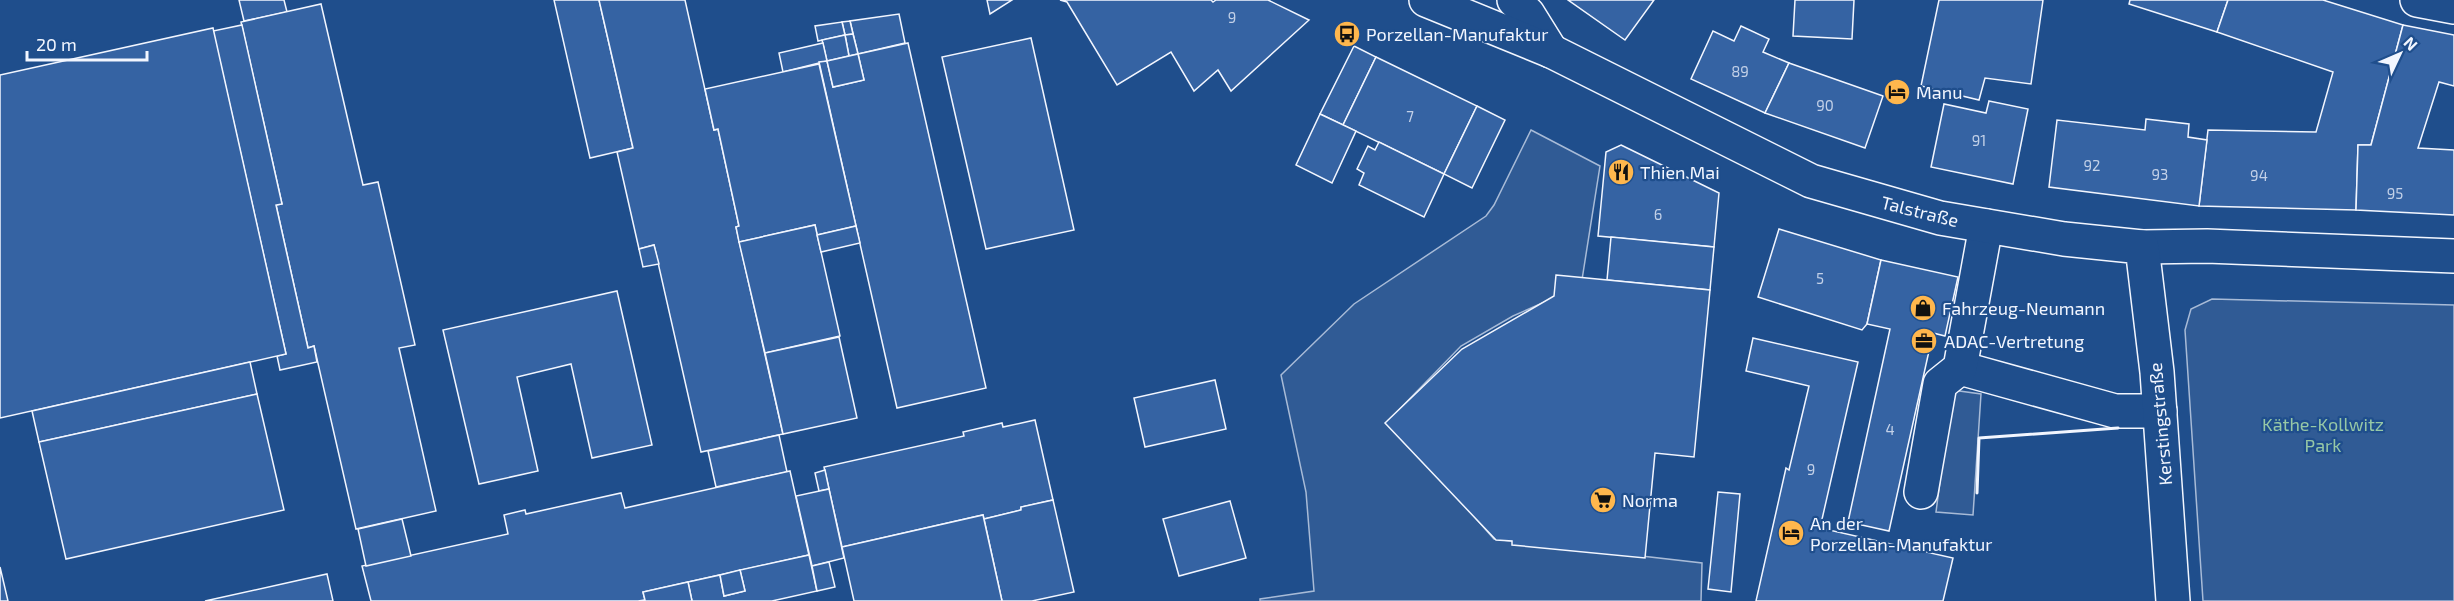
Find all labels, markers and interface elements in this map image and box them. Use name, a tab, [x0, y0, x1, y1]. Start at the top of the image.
house number: 9	[1228, 8, 1236, 26]
bus stop icon: Porzellan-Manufaktur	[1332, 19, 1362, 49]
place label: Porzellan-Manufaktur	[1366, 23, 1549, 45]
scale bar	[27, 24, 147, 62]
north arrow	[2370, 24, 2430, 84]
text: N	[2400, 32, 2422, 54]
text: 20 m	[36, 33, 77, 55]
house number: 89	[1731, 62, 1749, 80]
hotel icon: Manu	[1882, 77, 1912, 107]
place label: Manu	[1916, 81, 1962, 103]
house number: 90	[1816, 96, 1834, 114]
house number: 7	[1406, 107, 1414, 125]
house number: 91	[1972, 131, 1986, 149]
house number: 92	[2083, 156, 2101, 174]
restaurant icon: Thien Mai	[1606, 157, 1636, 187]
place label: Thien Mai	[1640, 161, 1720, 183]
house number: 93	[2152, 165, 2168, 183]
house number: 94	[2250, 166, 2268, 184]
house number: 95	[2387, 184, 2403, 202]
street label: Talstraße	[1879, 191, 1961, 231]
house number: 6	[1654, 205, 1662, 223]
house number: 5	[1816, 269, 1824, 287]
shop icon: Fahrzeug-Neumann	[1908, 293, 1938, 323]
place label: Fahrzeug-Neumann	[1942, 297, 2105, 319]
office icon: ADAC-Vertretung	[1909, 326, 1939, 356]
place label: ADAC-Vertretung	[1944, 330, 2084, 352]
street label: Kerstingstraße	[2144, 362, 2176, 486]
park label: Käthe-Kollwitz Park	[2262, 413, 2384, 456]
house number: 4	[1885, 420, 1895, 438]
house number: 9	[1807, 460, 1815, 478]
supermarket icon: Norma	[1588, 485, 1618, 515]
place label: Norma	[1622, 489, 1678, 511]
place label: An der Porzellan-Manufaktur	[1810, 512, 1993, 555]
hotel icon: An der Porzellan-Manufaktur	[1776, 518, 1806, 548]

